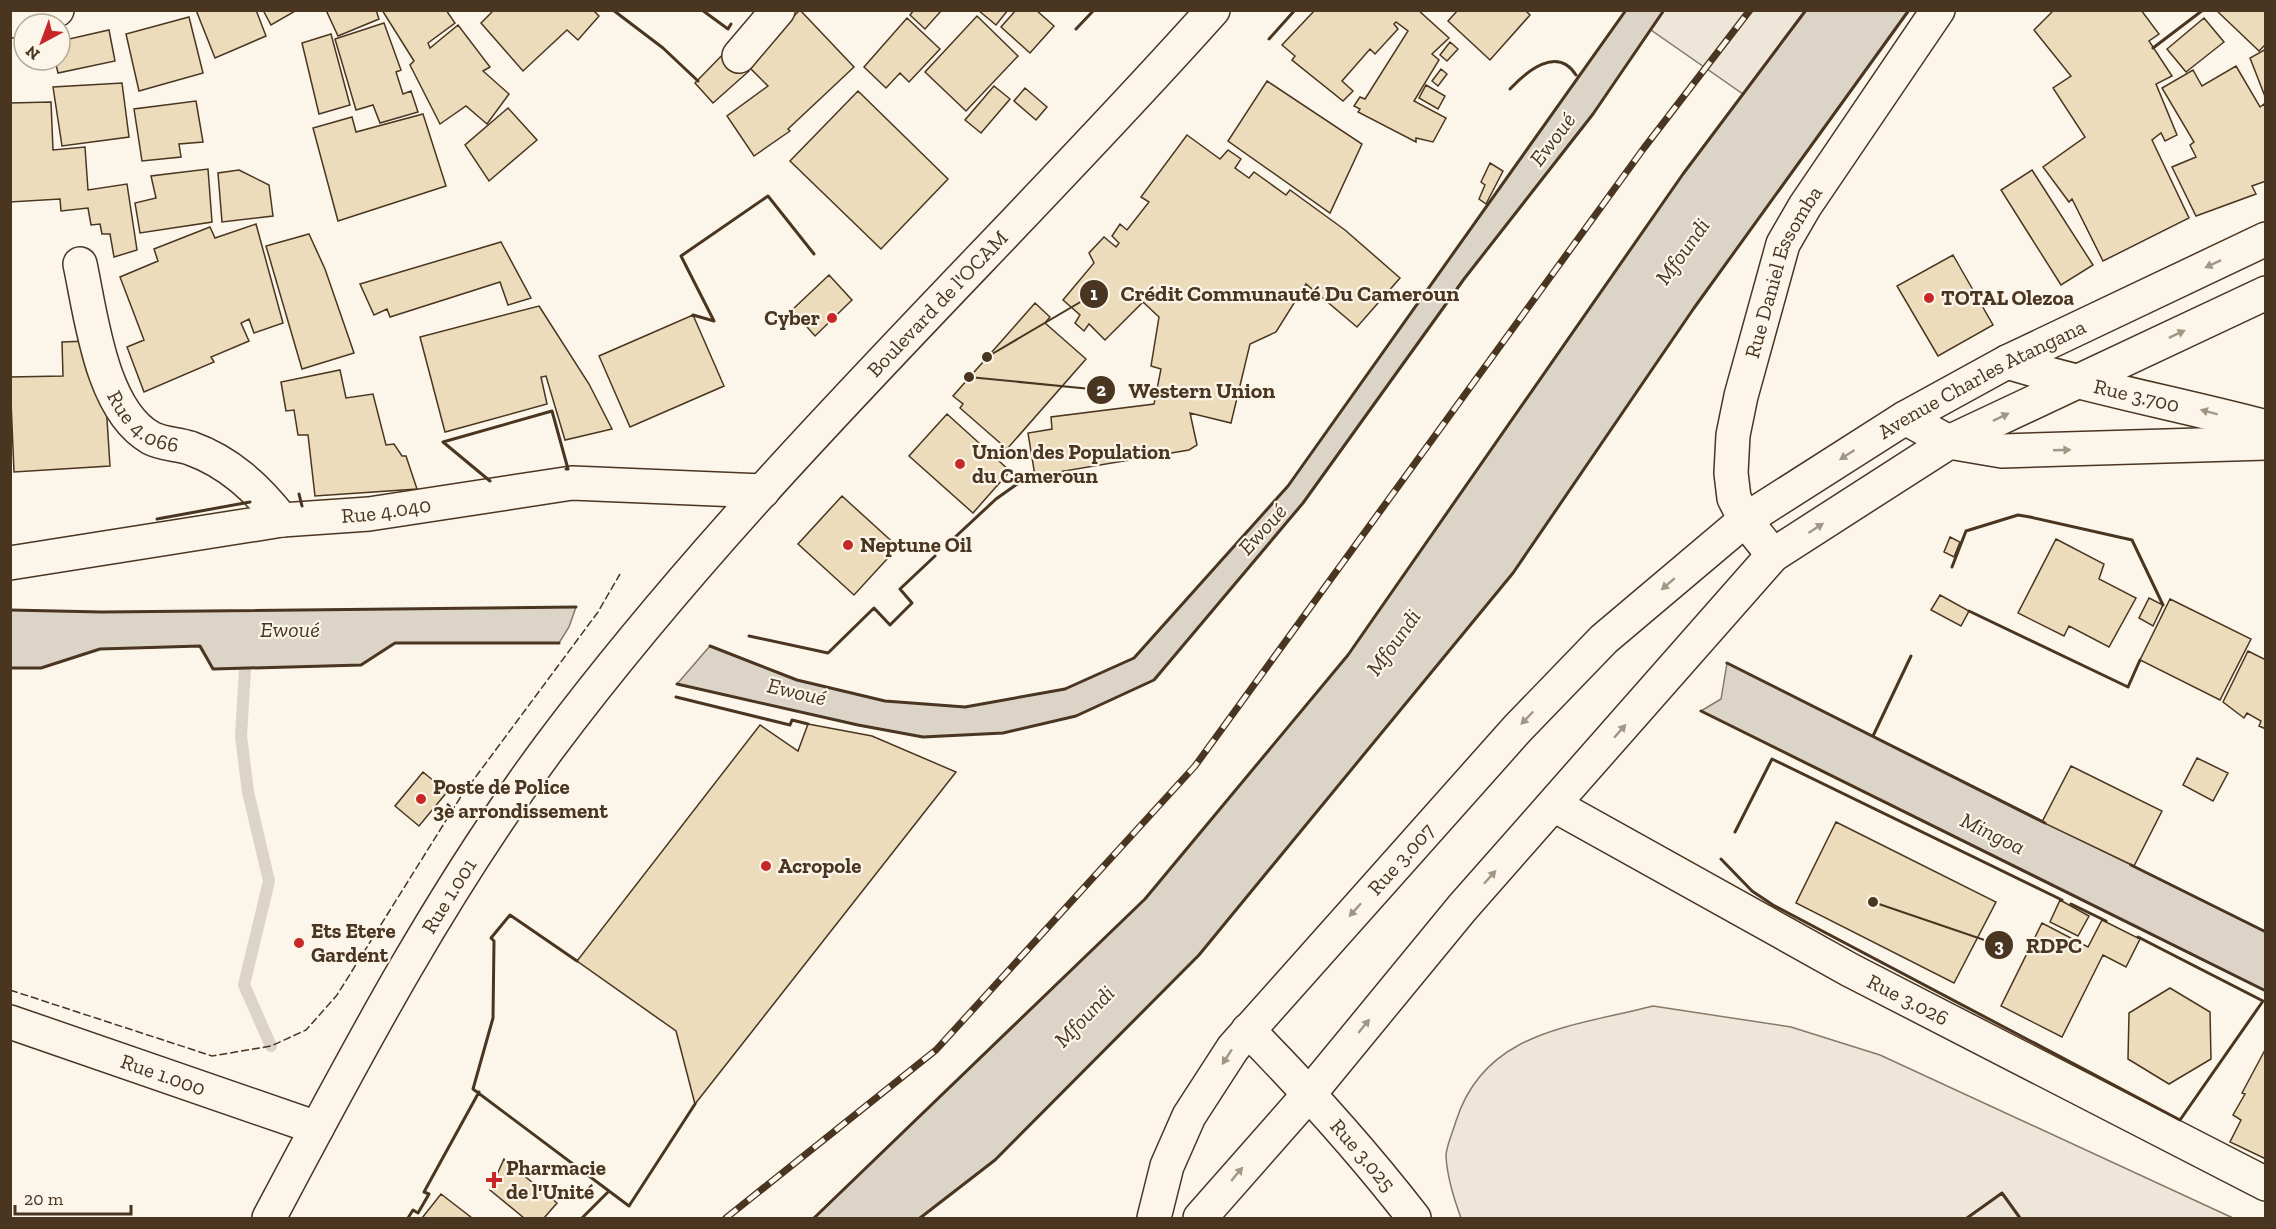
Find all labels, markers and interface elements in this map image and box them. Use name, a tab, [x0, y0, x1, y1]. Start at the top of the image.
north arrow	[12, 12, 72, 72]
text: N	[22, 42, 43, 64]
water label: Ewoué	[1524, 107, 1581, 171]
street label: Rue Daniel Essomba	[1739, 181, 1827, 361]
water label: Mfoundi	[1649, 213, 1715, 290]
street label: Boulevard de l'OCAM	[861, 225, 1013, 382]
one-way arrow	[2204, 259, 2221, 268]
callout: Crédit Communauté Du Cameroun	[1079, 274, 1472, 314]
text: Crédit Communauté Du Cameroun	[1121, 280, 1459, 307]
text: 1	[1090, 283, 1098, 305]
place label: TOTAL Olezoa	[1941, 285, 2074, 310]
marker: TOTAL Olezoa	[1922, 291, 1936, 305]
place label: Cyber	[764, 305, 820, 330]
marker: Cyber	[825, 311, 839, 325]
street label: Avenue Charles Atangana	[1873, 313, 2090, 444]
one-way arrow	[2169, 329, 2186, 338]
callout: Western Union	[1086, 370, 1287, 410]
street label: Rue 3.700	[2091, 373, 2182, 417]
text: Western Union	[1129, 377, 1275, 404]
text: 2	[1096, 379, 1106, 401]
street label: Rue 4.066	[102, 386, 181, 457]
one-way arrow	[2200, 407, 2218, 416]
one-way arrow	[1992, 412, 2009, 421]
place label: Union des Population du Cameroun	[972, 439, 1171, 488]
one-way arrow	[2052, 445, 2071, 454]
one-way arrow	[1840, 449, 1856, 461]
marker: Union des Population du Cameroun	[953, 457, 967, 471]
street label: Rue 4.040	[340, 492, 433, 528]
water label: Ewoué	[1232, 498, 1293, 561]
one-way arrow	[1808, 523, 1824, 534]
place label: Neptune Oil	[860, 532, 972, 557]
marker: Neptune Oil	[841, 538, 855, 552]
one-way arrow	[1661, 577, 1676, 590]
water label: Mfoundi	[1360, 604, 1426, 681]
water label: Ewoué	[260, 616, 320, 643]
water label: Ewoué	[765, 672, 830, 711]
one-way arrow	[1520, 711, 1534, 726]
one-way arrow	[1613, 724, 1626, 739]
place label: Poste de Police 3è arrondissement	[433, 774, 609, 823]
marker: Poste de Police 3è arrondissement	[414, 792, 428, 806]
water label: Mingoa	[1956, 806, 2029, 861]
street label: Rue 3.007	[1362, 818, 1439, 900]
street label: Rue 1.001	[416, 853, 481, 938]
place label: Acropole	[778, 853, 861, 878]
marker: Acropole	[759, 859, 773, 873]
one-way arrow	[1483, 869, 1497, 884]
one-way arrow	[1349, 902, 1362, 917]
place label: Ets Etere Gardent	[311, 918, 396, 967]
callout: RDPC	[1984, 925, 2094, 965]
text: RDPC	[2026, 932, 2082, 959]
text: 3	[1994, 935, 2004, 957]
marker: Ets Etere Gardent	[292, 936, 306, 950]
street label: Rue 3.026	[1863, 968, 1953, 1031]
water label: Mfoundi	[1048, 980, 1120, 1053]
one-way arrow	[1358, 1018, 1371, 1034]
street label: Rue 1.000	[118, 1048, 209, 1101]
one-way arrow	[1222, 1049, 1233, 1065]
street label: Rue 3.025	[1325, 1113, 1401, 1196]
place label: Pharmacie de l'Unité	[506, 1155, 606, 1204]
one-way arrow	[1231, 1166, 1244, 1182]
marker: Pharmacie de l'Unité	[487, 1173, 501, 1187]
scale bar	[15, 1178, 130, 1216]
text: 20 m	[24, 1188, 64, 1210]

